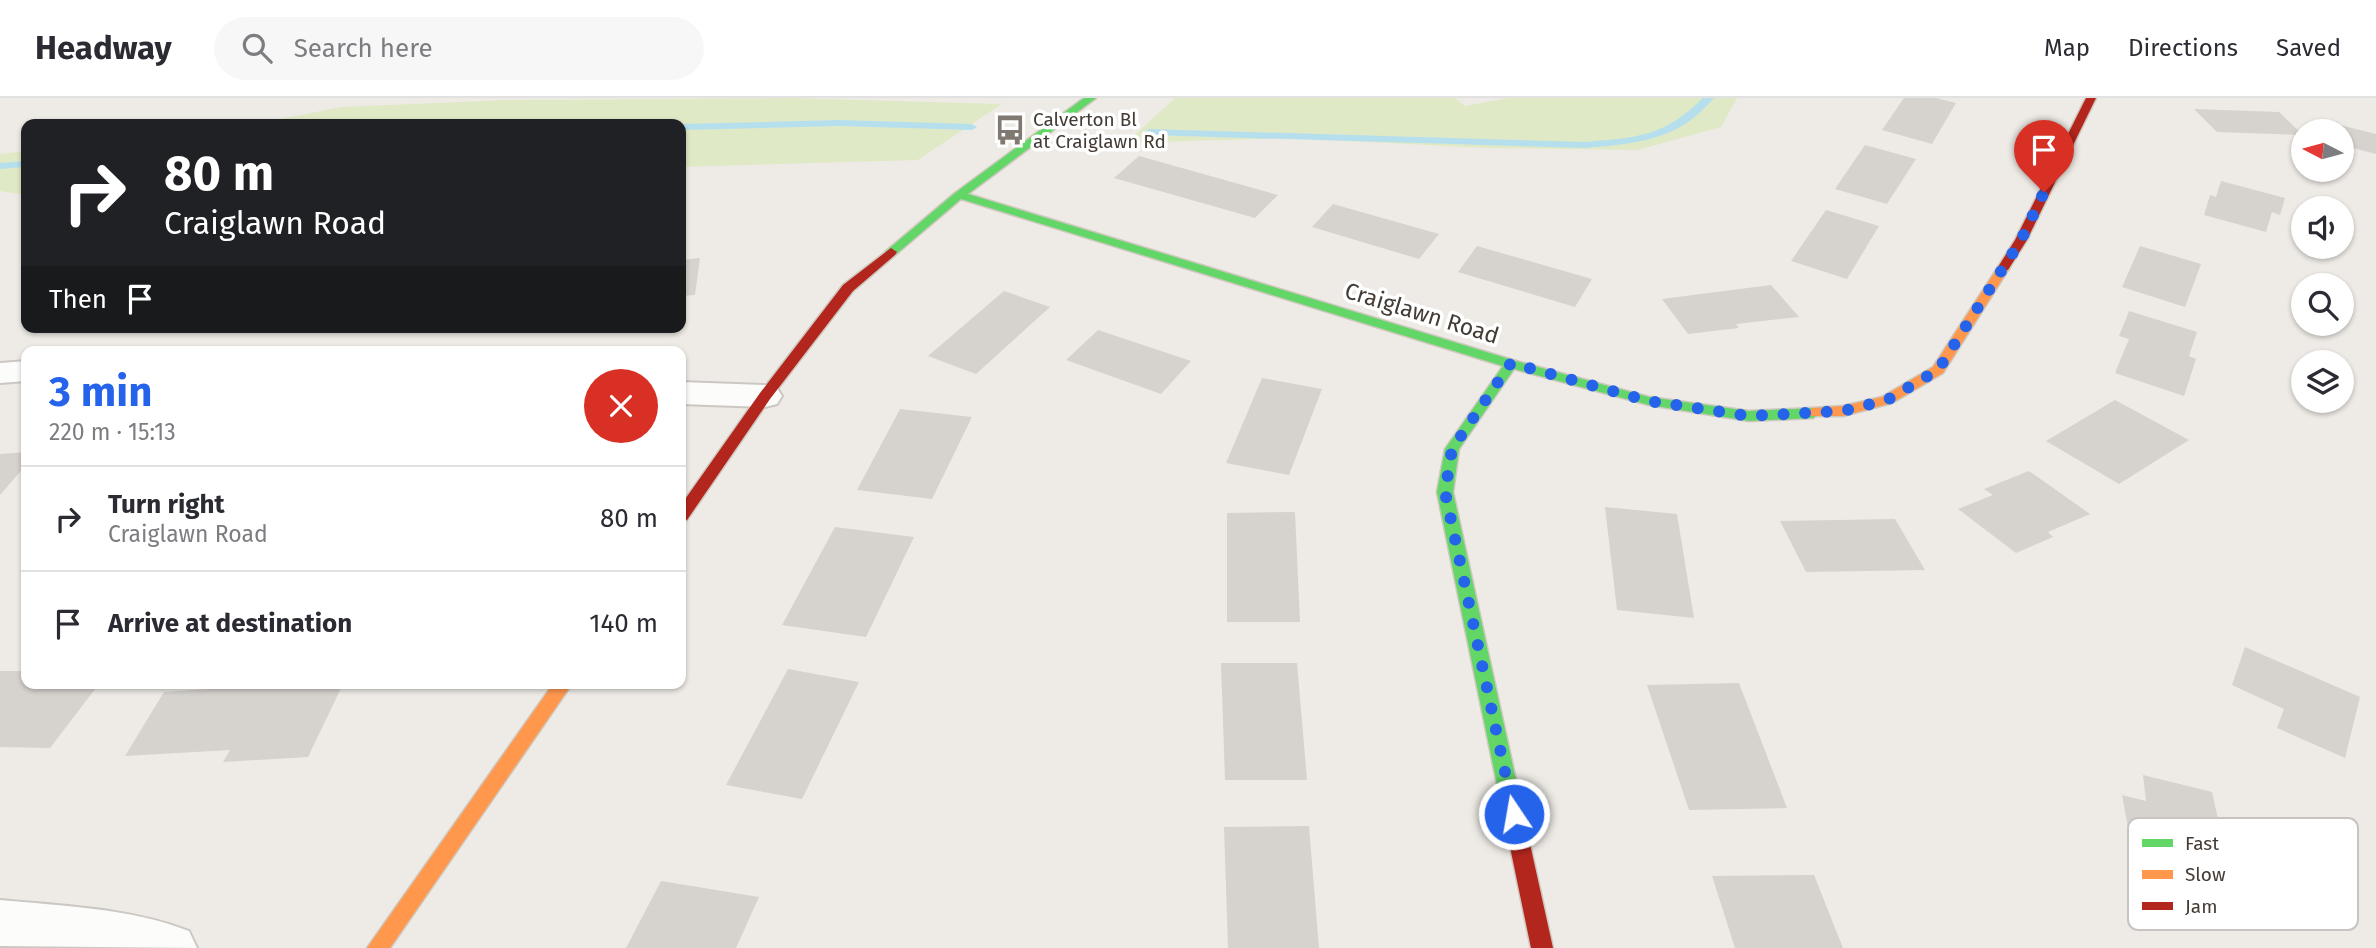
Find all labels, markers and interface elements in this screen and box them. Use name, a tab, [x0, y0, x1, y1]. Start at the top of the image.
search box	[214, 17, 704, 80]
text: Headway	[35, 28, 172, 68]
icon: search	[238, 29, 276, 67]
text: Search here	[294, 33, 433, 64]
text: Map	[2044, 34, 2090, 62]
text: Directions	[2128, 34, 2238, 62]
text: Saved	[2276, 34, 2341, 62]
place label: Calverton Bl at Craiglawn Rd	[1033, 108, 1166, 153]
bus stop icon: Calverton Bl at Craiglawn Rd	[993, 113, 1027, 147]
north arrow	[2291, 119, 2354, 182]
map controls	[2291, 119, 2354, 413]
pin	[2014, 120, 2074, 192]
icon: arrive	[2025, 131, 2063, 169]
text: 80 m	[164, 144, 274, 203]
icon: right	[49, 147, 140, 238]
button: sound	[2291, 196, 2354, 259]
text: Craiglawn Road	[164, 204, 386, 242]
button: search	[2291, 273, 2354, 336]
street label: Craiglawn Road	[1342, 276, 1502, 350]
icon: arrive	[121, 280, 159, 318]
text: Then	[49, 284, 107, 315]
button: layers	[2291, 350, 2354, 413]
text: 3 min	[49, 367, 152, 417]
button: close	[584, 369, 658, 443]
text: 220 m · 15:13	[49, 418, 176, 446]
text: Turn right	[108, 489, 225, 520]
icon: right	[49, 500, 87, 538]
text: 80 m	[600, 503, 658, 534]
text: Craiglawn Road	[108, 520, 268, 548]
icon: arrive	[49, 605, 87, 643]
text: Arrive at destination	[108, 608, 352, 639]
text: 140 m	[589, 608, 658, 639]
position arrow	[1477, 777, 1551, 851]
legend	[2128, 818, 2358, 930]
text: Fast	[2185, 832, 2219, 855]
text: Slow	[2185, 863, 2226, 886]
text: Jam	[2185, 895, 2217, 918]

